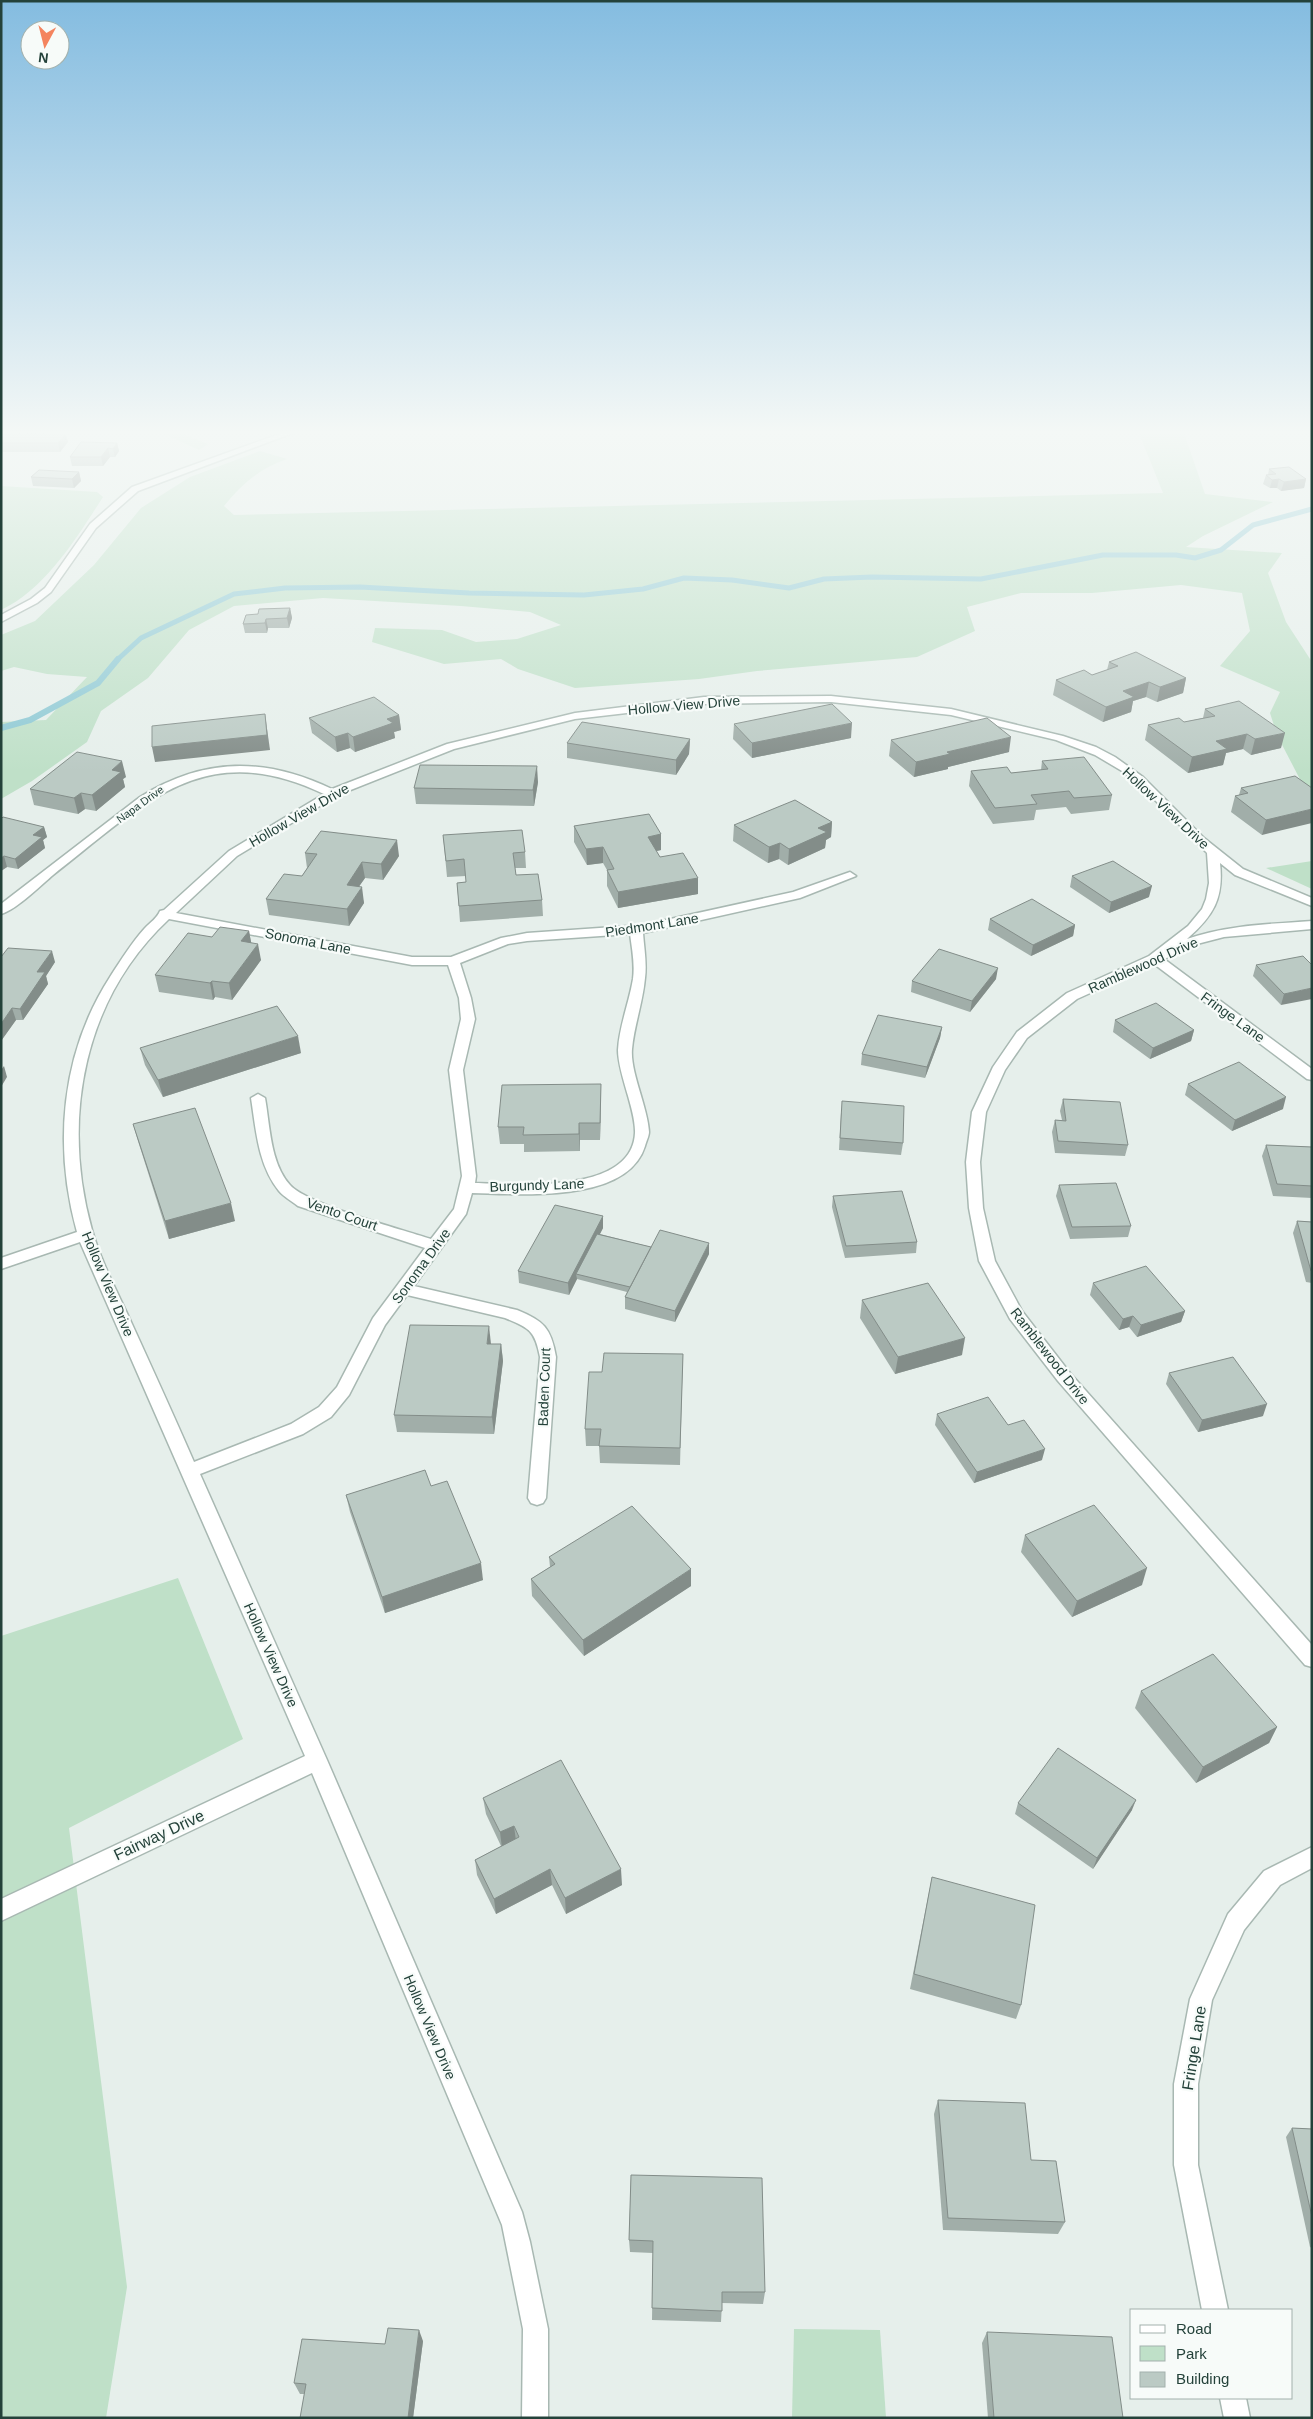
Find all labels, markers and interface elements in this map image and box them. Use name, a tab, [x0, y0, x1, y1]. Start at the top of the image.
north arrow	[20, 20, 70, 70]
text: N	[37, 49, 49, 66]
street label: Hollow View Drive	[627, 692, 741, 718]
street label: Hollow View Drive	[1119, 764, 1213, 852]
street label: Hollow View Drive	[246, 780, 352, 850]
street label: Napa Drive	[114, 783, 166, 825]
street label: Piedmont Lane	[604, 910, 700, 940]
street label: Sonoma Lane	[264, 925, 353, 957]
street label: Ramblewood Drive	[1086, 934, 1200, 996]
street label: Fringe Lane	[1198, 989, 1268, 1046]
street label: Burgundy Lane	[489, 1175, 585, 1195]
street label: Vento Court	[304, 1194, 380, 1234]
street label: Sonoma Drive	[388, 1225, 454, 1307]
street label: Hollow View Drive	[79, 1229, 137, 1339]
street label: Ramblewood Drive	[1007, 1304, 1093, 1408]
street label: Baden Court	[535, 1347, 553, 1427]
street label: Hollow View Drive	[241, 1600, 301, 1710]
street label: Fairway Drive	[111, 1807, 207, 1863]
street label: Hollow View Drive	[401, 1972, 459, 2082]
street label: Fringe Lane	[1179, 2004, 1209, 2091]
legend	[1130, 2309, 1293, 2399]
text: Road	[1176, 2320, 1212, 2337]
text: Park	[1176, 2345, 1207, 2362]
text: Building	[1176, 2370, 1229, 2387]

